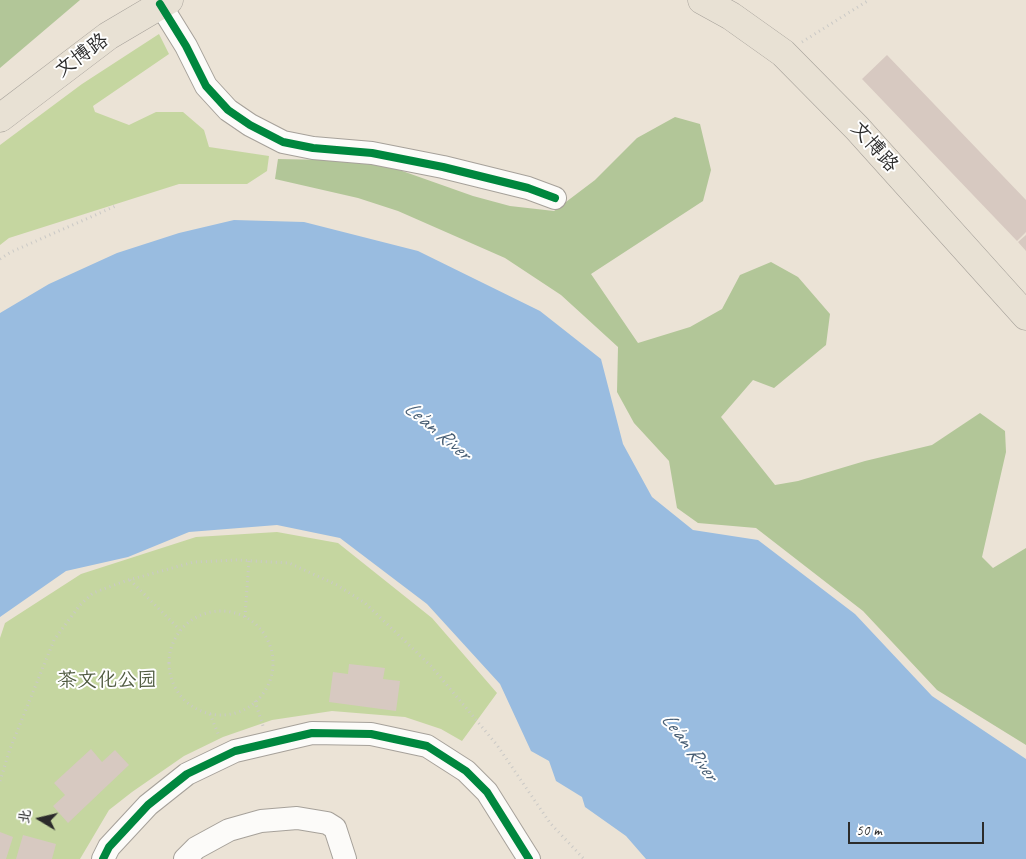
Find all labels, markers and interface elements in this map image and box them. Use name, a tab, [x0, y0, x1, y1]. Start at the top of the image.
street label: 文博路	[51, 29, 113, 83]
street label: 文博路	[845, 117, 903, 177]
water label: Le'an River	[399, 396, 475, 466]
park label: 茶文化公园	[57, 669, 157, 693]
water label: Le'an River	[655, 708, 723, 786]
north arrow	[15, 794, 65, 844]
text: 北	[15, 808, 34, 825]
scale bar	[851, 812, 987, 844]
text: 50 m	[856, 821, 882, 840]

